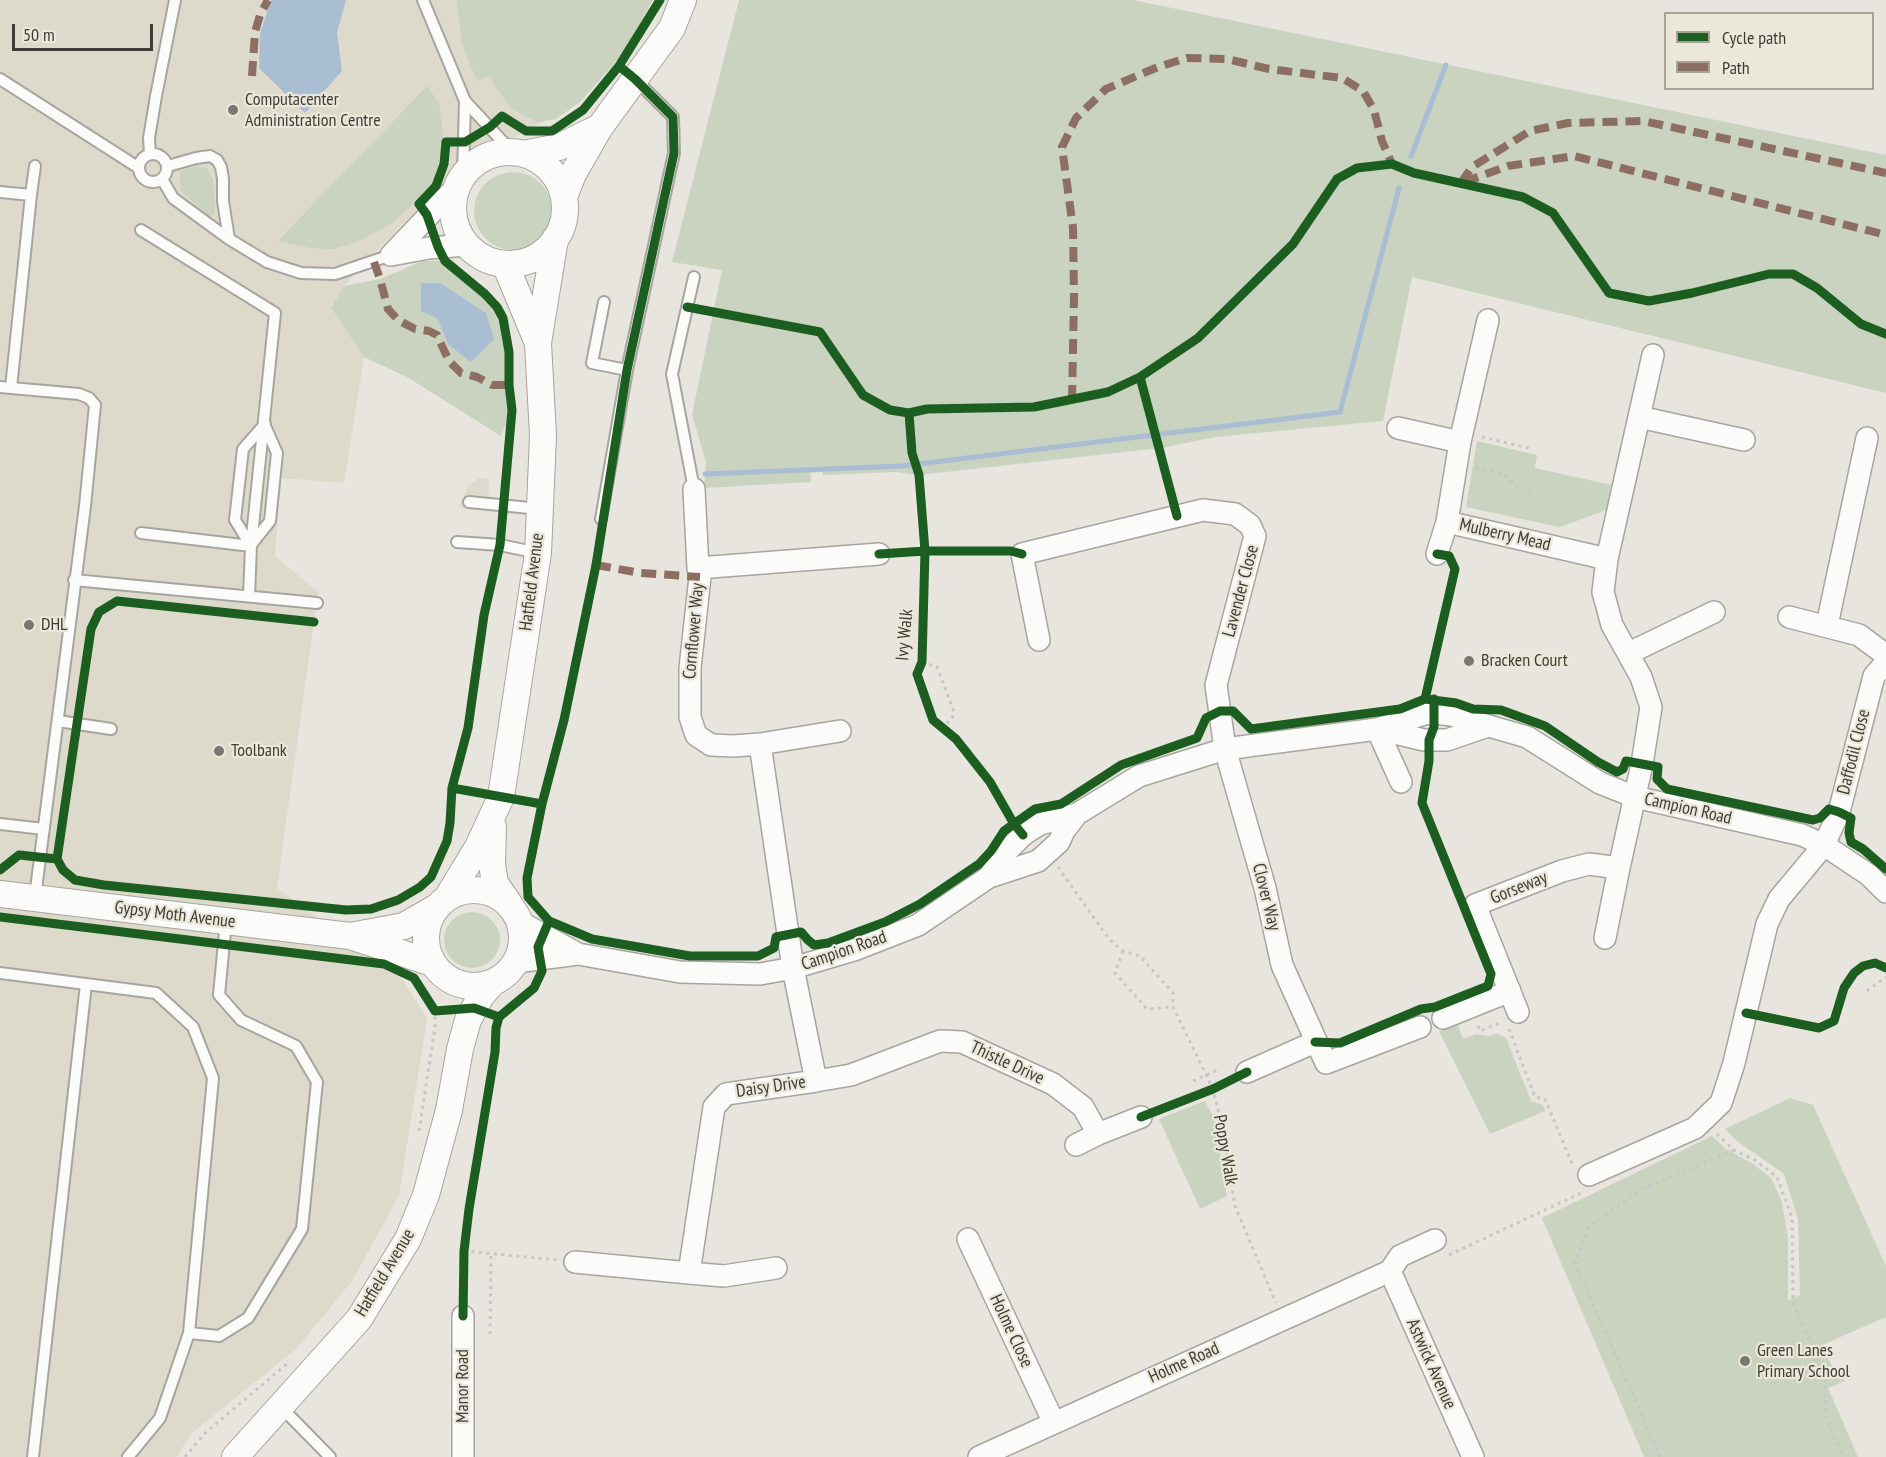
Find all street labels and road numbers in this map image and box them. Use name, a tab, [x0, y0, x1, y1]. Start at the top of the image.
street label: Mulberry Mead	[1457, 514, 1553, 556]
street label: Hatfield Avenue	[515, 532, 549, 632]
street label: Lavender Close	[1218, 543, 1264, 639]
street label: Cornflower Way	[679, 582, 709, 680]
street label: Ivy Walk	[892, 608, 918, 662]
street label: Daffodil Close	[1833, 707, 1875, 797]
street label: Campion Road	[1642, 788, 1734, 830]
street label: Clover Way	[1247, 861, 1285, 933]
street label: Gorseway	[1487, 867, 1551, 909]
street label: Gypsy Moth Avenue	[113, 897, 237, 933]
street label: Campion Road	[798, 926, 890, 976]
street label: Thistle Drive	[967, 1037, 1047, 1089]
street label: Daisy Drive	[735, 1071, 807, 1103]
street label: Poppy Walk	[1208, 1113, 1242, 1187]
street label: Hatfield Avenue	[350, 1225, 420, 1321]
street label: Holme Close	[985, 1291, 1037, 1371]
street label: Astwick Avenue	[1401, 1315, 1461, 1413]
street label: Holme Road	[1145, 1338, 1223, 1388]
street label: Manor Road	[452, 1349, 474, 1423]

